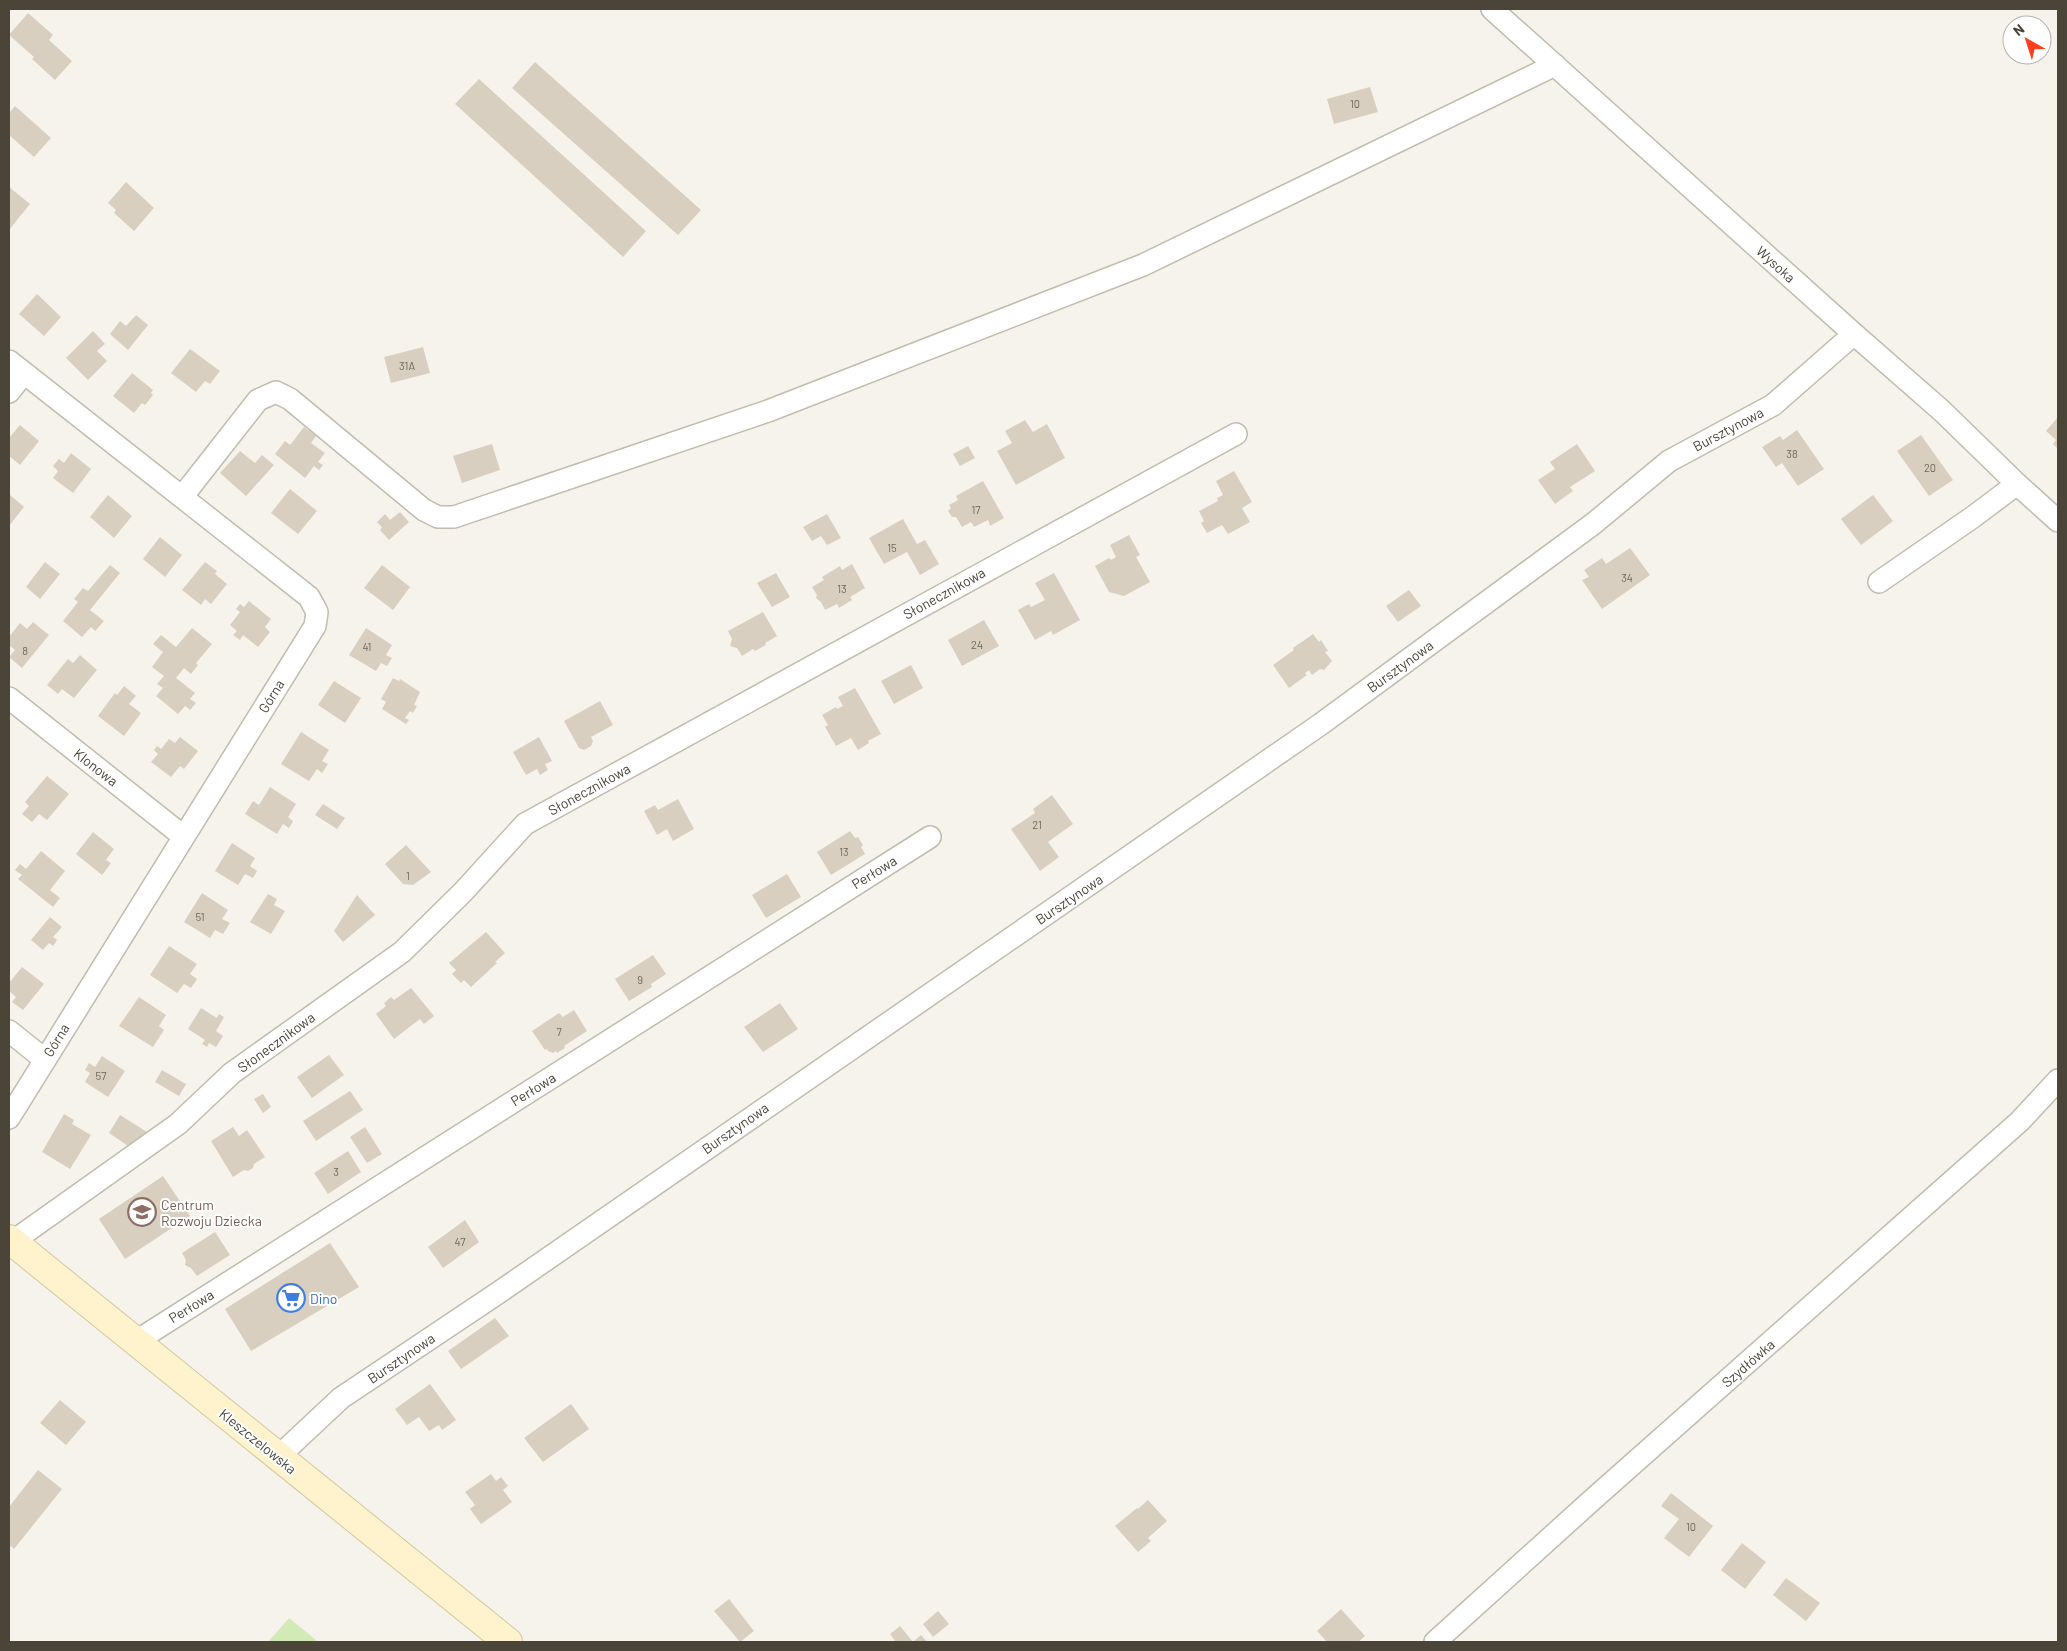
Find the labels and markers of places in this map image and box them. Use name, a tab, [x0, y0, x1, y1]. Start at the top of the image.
place label: Centrum Rozwoju Dziecka	[161, 1196, 262, 1229]
school or university icon: Centrum Rozwoju Dziecka	[127, 1197, 157, 1227]
supermarket icon: Dino	[276, 1283, 306, 1313]
place label: Dino	[310, 1290, 337, 1307]

